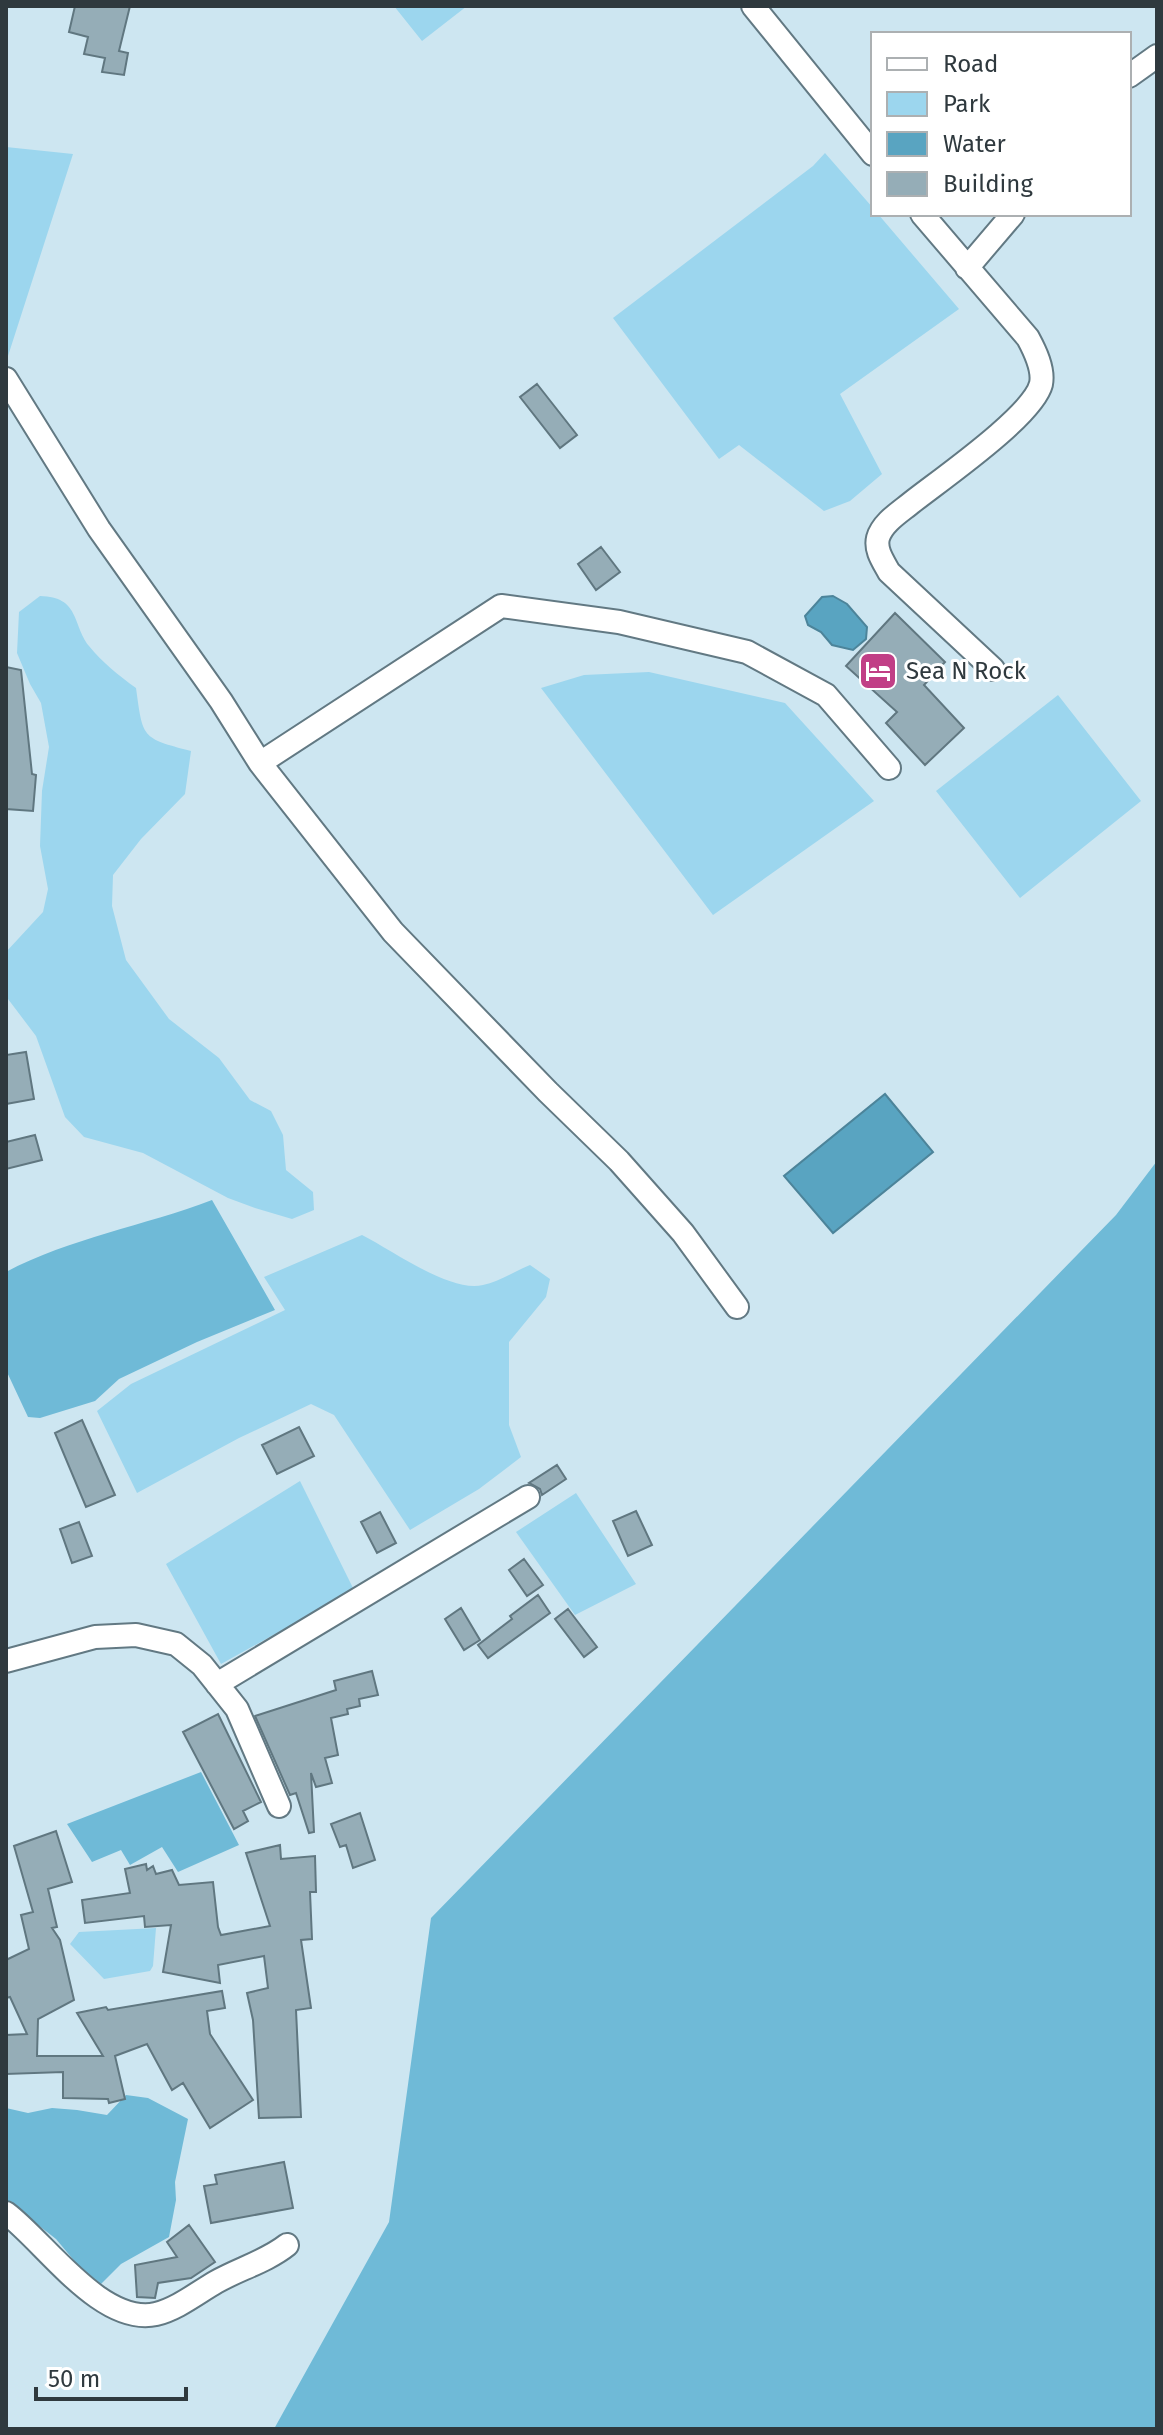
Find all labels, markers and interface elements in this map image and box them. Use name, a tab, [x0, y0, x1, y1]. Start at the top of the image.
legend	[871, 32, 1131, 216]
text: Road	[943, 50, 998, 78]
text: Park	[943, 90, 991, 118]
text: Water	[943, 130, 1007, 158]
text: Building	[943, 170, 1033, 198]
hotel icon: Sea N Rock	[857, 650, 899, 692]
place label: Sea N Rock	[906, 657, 1027, 685]
scale bar	[36, 2351, 186, 2401]
text: 50 m	[48, 2365, 100, 2393]

